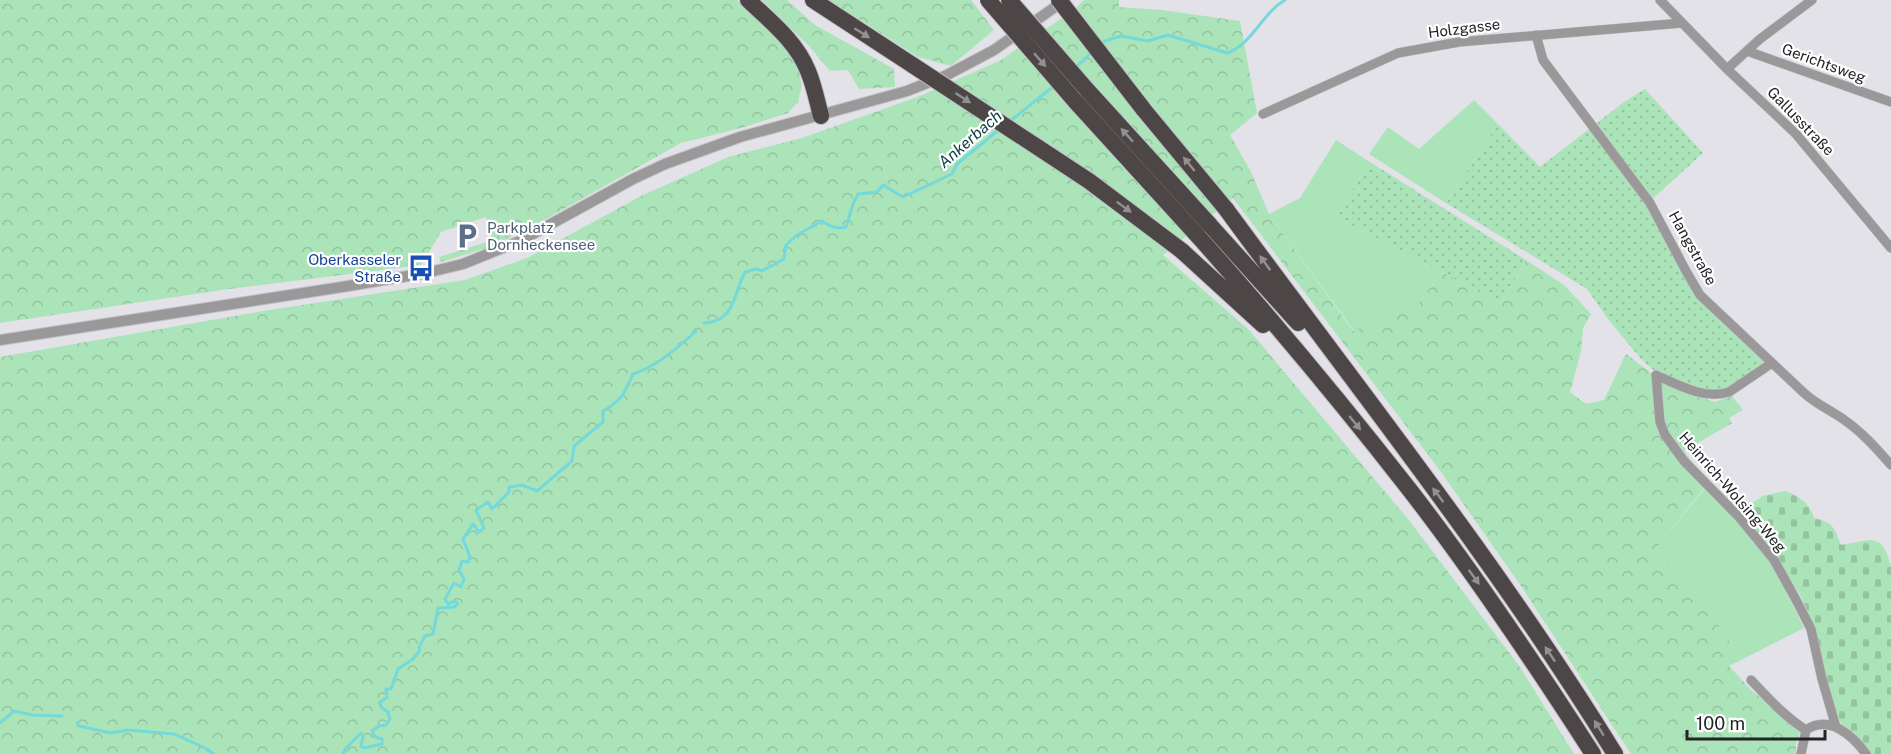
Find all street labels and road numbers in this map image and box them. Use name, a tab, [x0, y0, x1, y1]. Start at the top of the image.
street label: Holzgasse	[1427, 15, 1501, 41]
street label: Gerichtsweg	[1780, 40, 1868, 86]
street label: Gallusstraße	[1764, 83, 1838, 159]
street label: Hangstraße	[1666, 208, 1720, 288]
street label: Heinrich-Wolsing-Weg	[1676, 428, 1790, 556]

